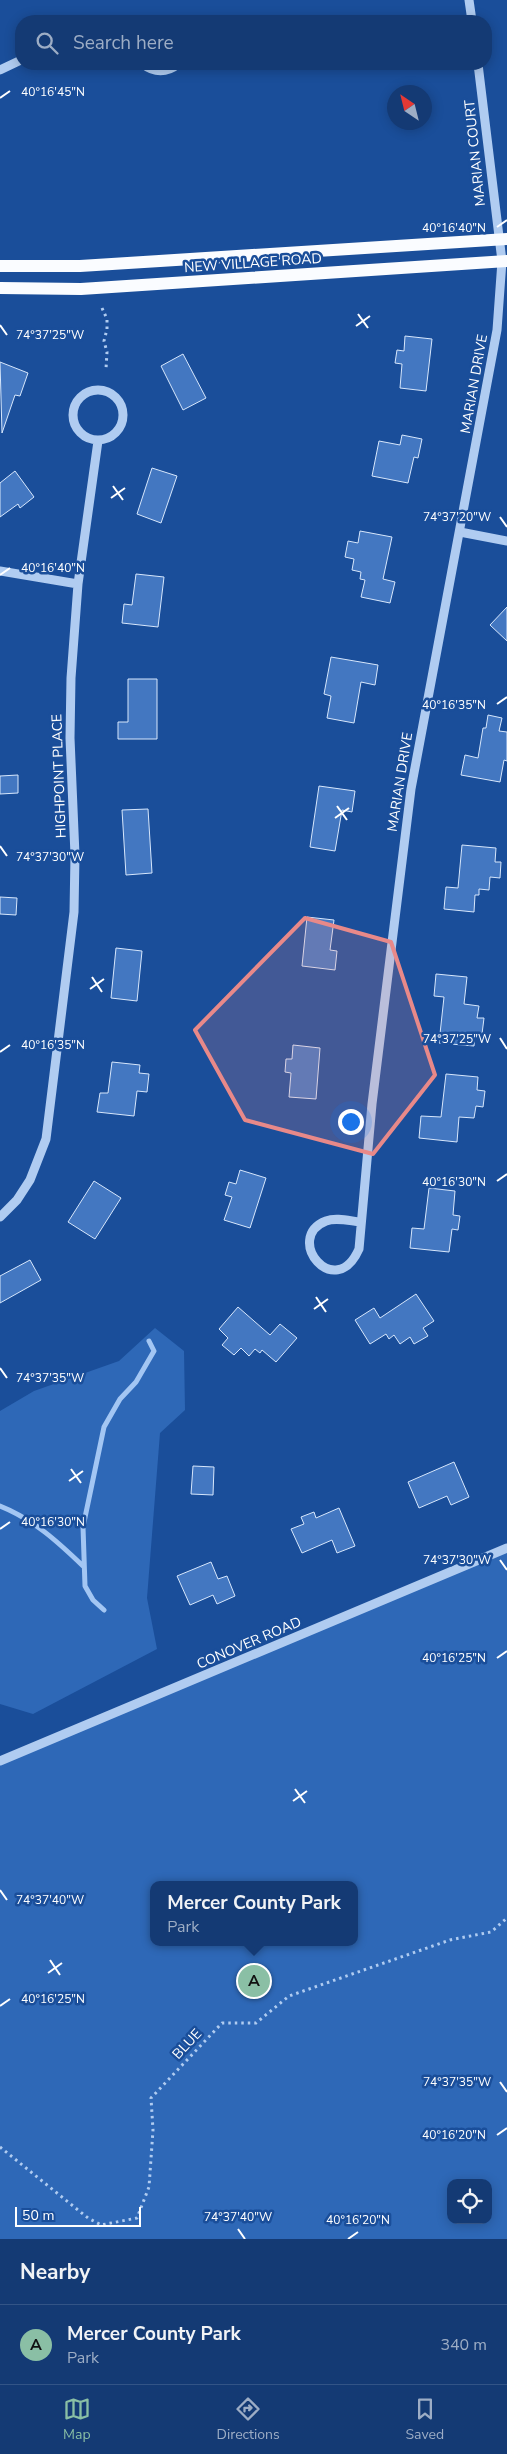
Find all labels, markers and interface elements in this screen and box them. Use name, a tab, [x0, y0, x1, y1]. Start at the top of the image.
search box	[15, 15, 492, 70]
icon: search	[33, 29, 61, 57]
text: Search here	[73, 30, 174, 56]
text: 40°16'45"N	[21, 84, 85, 100]
north arrow	[387, 85, 432, 130]
street label: MARIAN COURT	[460, 98, 490, 207]
text: 40°16'40"N	[422, 220, 486, 236]
street label: NEW VILLAGE ROAD	[183, 249, 323, 277]
text: 74°37'25"W	[16, 327, 84, 343]
street label: MARIAN DRIVE	[456, 333, 492, 435]
text: 74°37'20"W	[423, 509, 491, 525]
text: 40°16'40"N	[21, 560, 85, 576]
text: 40°16'35"N	[422, 697, 486, 713]
street label: HIGHPOINT PLACE	[47, 714, 71, 838]
street label: MARIAN DRIVE	[383, 731, 417, 833]
text: 74°37'30"W	[16, 849, 84, 865]
text: 74°37'25"W	[423, 1031, 491, 1047]
text: 40°16'35"N	[21, 1037, 85, 1053]
your location	[338, 1109, 364, 1135]
text: 40°16'30"N	[422, 1174, 486, 1190]
text: 74°37'35"W	[16, 1370, 84, 1386]
text: 40°16'30"N	[21, 1514, 85, 1530]
text: 74°37'30"W	[423, 1552, 491, 1568]
street label: CONOVER ROAD	[194, 1612, 304, 1674]
text: 40°16'25"N	[422, 1650, 486, 1666]
popup	[150, 1881, 358, 1946]
text: Mercer County Park	[167, 1890, 341, 1916]
text: 74°37'40"W	[16, 1892, 84, 1908]
text: Park	[167, 1916, 199, 1938]
pin: A	[238, 1962, 270, 2000]
text: 40°16'25"N	[21, 1991, 85, 2007]
street label: BLUE	[168, 2025, 206, 2063]
text: 74°37'35"W	[423, 2074, 491, 2090]
text: 40°16'20"N	[422, 2127, 486, 2143]
map controls	[447, 2179, 492, 2224]
button: locate	[447, 2179, 492, 2224]
scale bar	[15, 2204, 141, 2227]
text: 50 m	[22, 2206, 54, 2225]
text: 74°37'40"W	[204, 2209, 272, 2225]
text: 40°16'20"N	[326, 2212, 390, 2228]
text: Nearby	[20, 2258, 90, 2286]
text: Mercer County Park	[67, 2321, 241, 2347]
text: A	[30, 2334, 42, 2356]
text: 340 m	[440, 2334, 487, 2356]
text: Park	[67, 2347, 99, 2369]
tab: Map	[63, 2395, 91, 2444]
tab: Directions	[217, 2395, 280, 2444]
tab: Saved	[405, 2395, 444, 2444]

